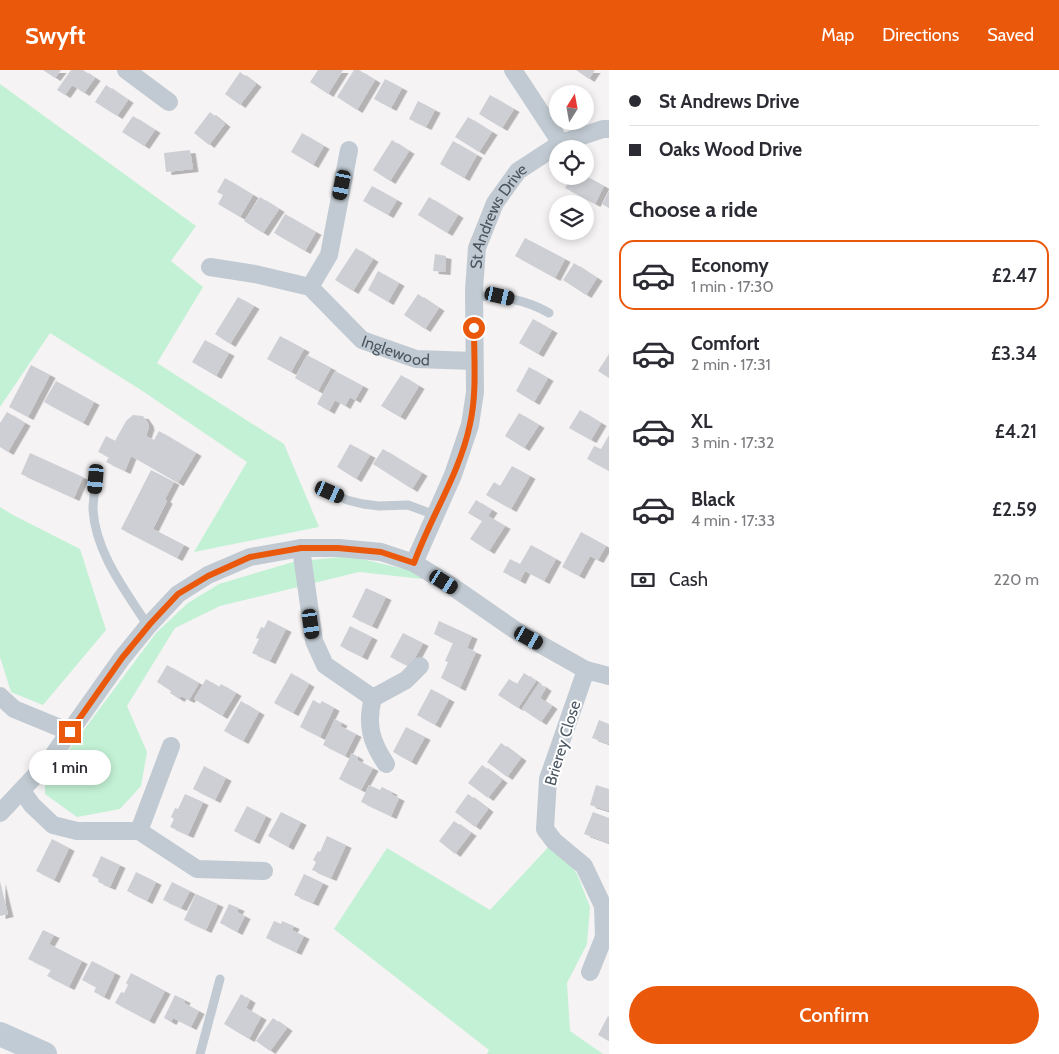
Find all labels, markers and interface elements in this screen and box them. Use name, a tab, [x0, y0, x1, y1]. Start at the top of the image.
text: Swyft	[25, 21, 85, 50]
text: Map	[821, 24, 854, 46]
text: Directions	[882, 24, 959, 46]
text: Saved	[987, 24, 1034, 46]
north arrow	[549, 85, 594, 130]
map controls	[549, 85, 594, 240]
text: St Andrews Drive	[659, 90, 799, 113]
text: Oaks Wood Drive	[659, 138, 802, 161]
button: locate	[549, 140, 594, 185]
street label: St Andrews Drive	[467, 159, 530, 270]
car	[331, 169, 352, 201]
button: layers	[549, 195, 594, 240]
text: Choose a ride	[629, 196, 758, 223]
icon: car	[631, 253, 676, 298]
text: Economy	[691, 254, 769, 277]
text: £2.47	[992, 264, 1037, 287]
text: 1 min · 17:30	[691, 277, 774, 296]
car	[483, 285, 516, 307]
route start	[463, 317, 485, 339]
icon: car	[631, 331, 676, 376]
street label: Inglewood	[359, 332, 430, 369]
text: Comfort	[691, 332, 760, 355]
text: £3.34	[991, 342, 1037, 365]
text: 2 min · 17:31	[691, 355, 771, 374]
icon: car	[631, 409, 676, 454]
text: XL	[691, 410, 712, 433]
text: £4.21	[995, 420, 1037, 443]
text: 3 min · 17:32	[691, 433, 774, 452]
car	[87, 463, 104, 495]
car	[313, 479, 346, 505]
icon: car	[631, 487, 676, 532]
text: Black	[691, 488, 735, 511]
text: £2.59	[992, 498, 1037, 521]
text: 4 min · 17:33	[691, 511, 775, 530]
icon: cash	[629, 566, 657, 594]
car	[427, 568, 460, 596]
text: Cash	[669, 568, 708, 591]
text: 220 m	[993, 570, 1039, 589]
car	[301, 608, 320, 640]
car	[512, 624, 545, 652]
street label: Brierey Close	[541, 698, 584, 788]
route end	[59, 721, 81, 743]
callout: 1 min	[29, 750, 111, 784]
text: 1 min	[52, 758, 88, 777]
button: Confirm	[629, 986, 1039, 1044]

